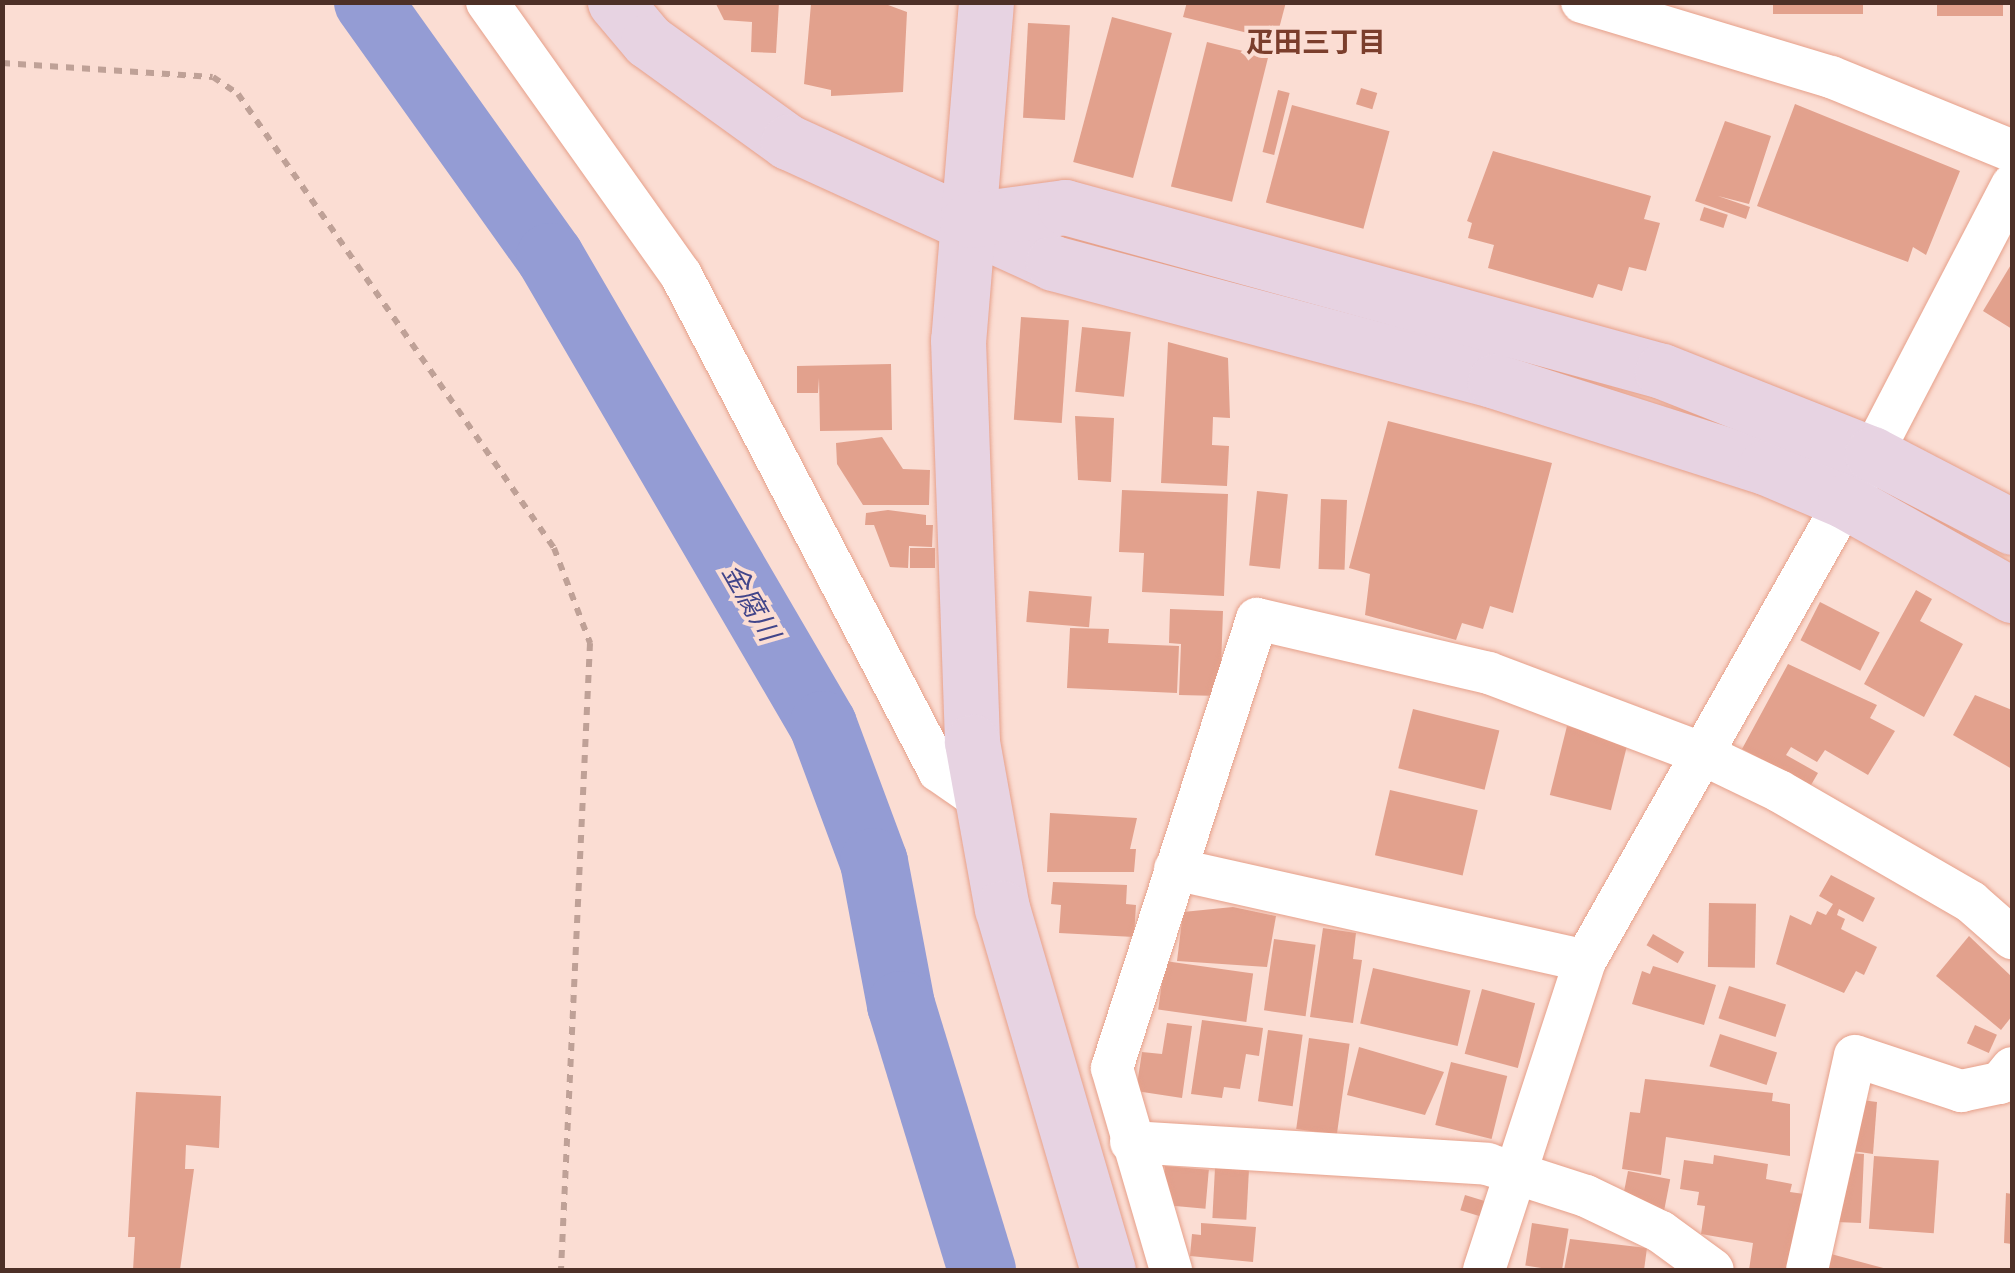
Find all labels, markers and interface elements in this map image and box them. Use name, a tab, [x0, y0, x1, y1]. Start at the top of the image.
district label: 疋田三丁目	[1246, 25, 1386, 59]
water label: 金腐川	[715, 557, 787, 647]

